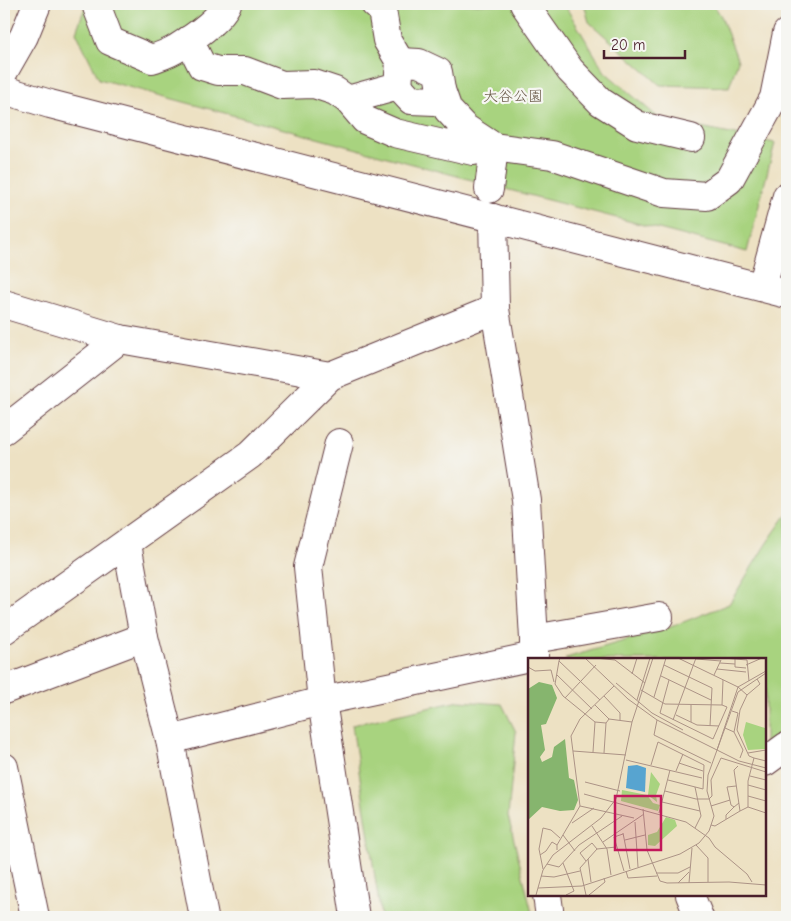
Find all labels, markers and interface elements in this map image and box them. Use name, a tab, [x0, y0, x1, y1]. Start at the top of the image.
scale bar	[604, 28, 685, 60]
text: 20 m	[611, 36, 645, 54]
park label: 大谷公園	[483, 87, 543, 105]
inset map	[528, 658, 766, 896]

